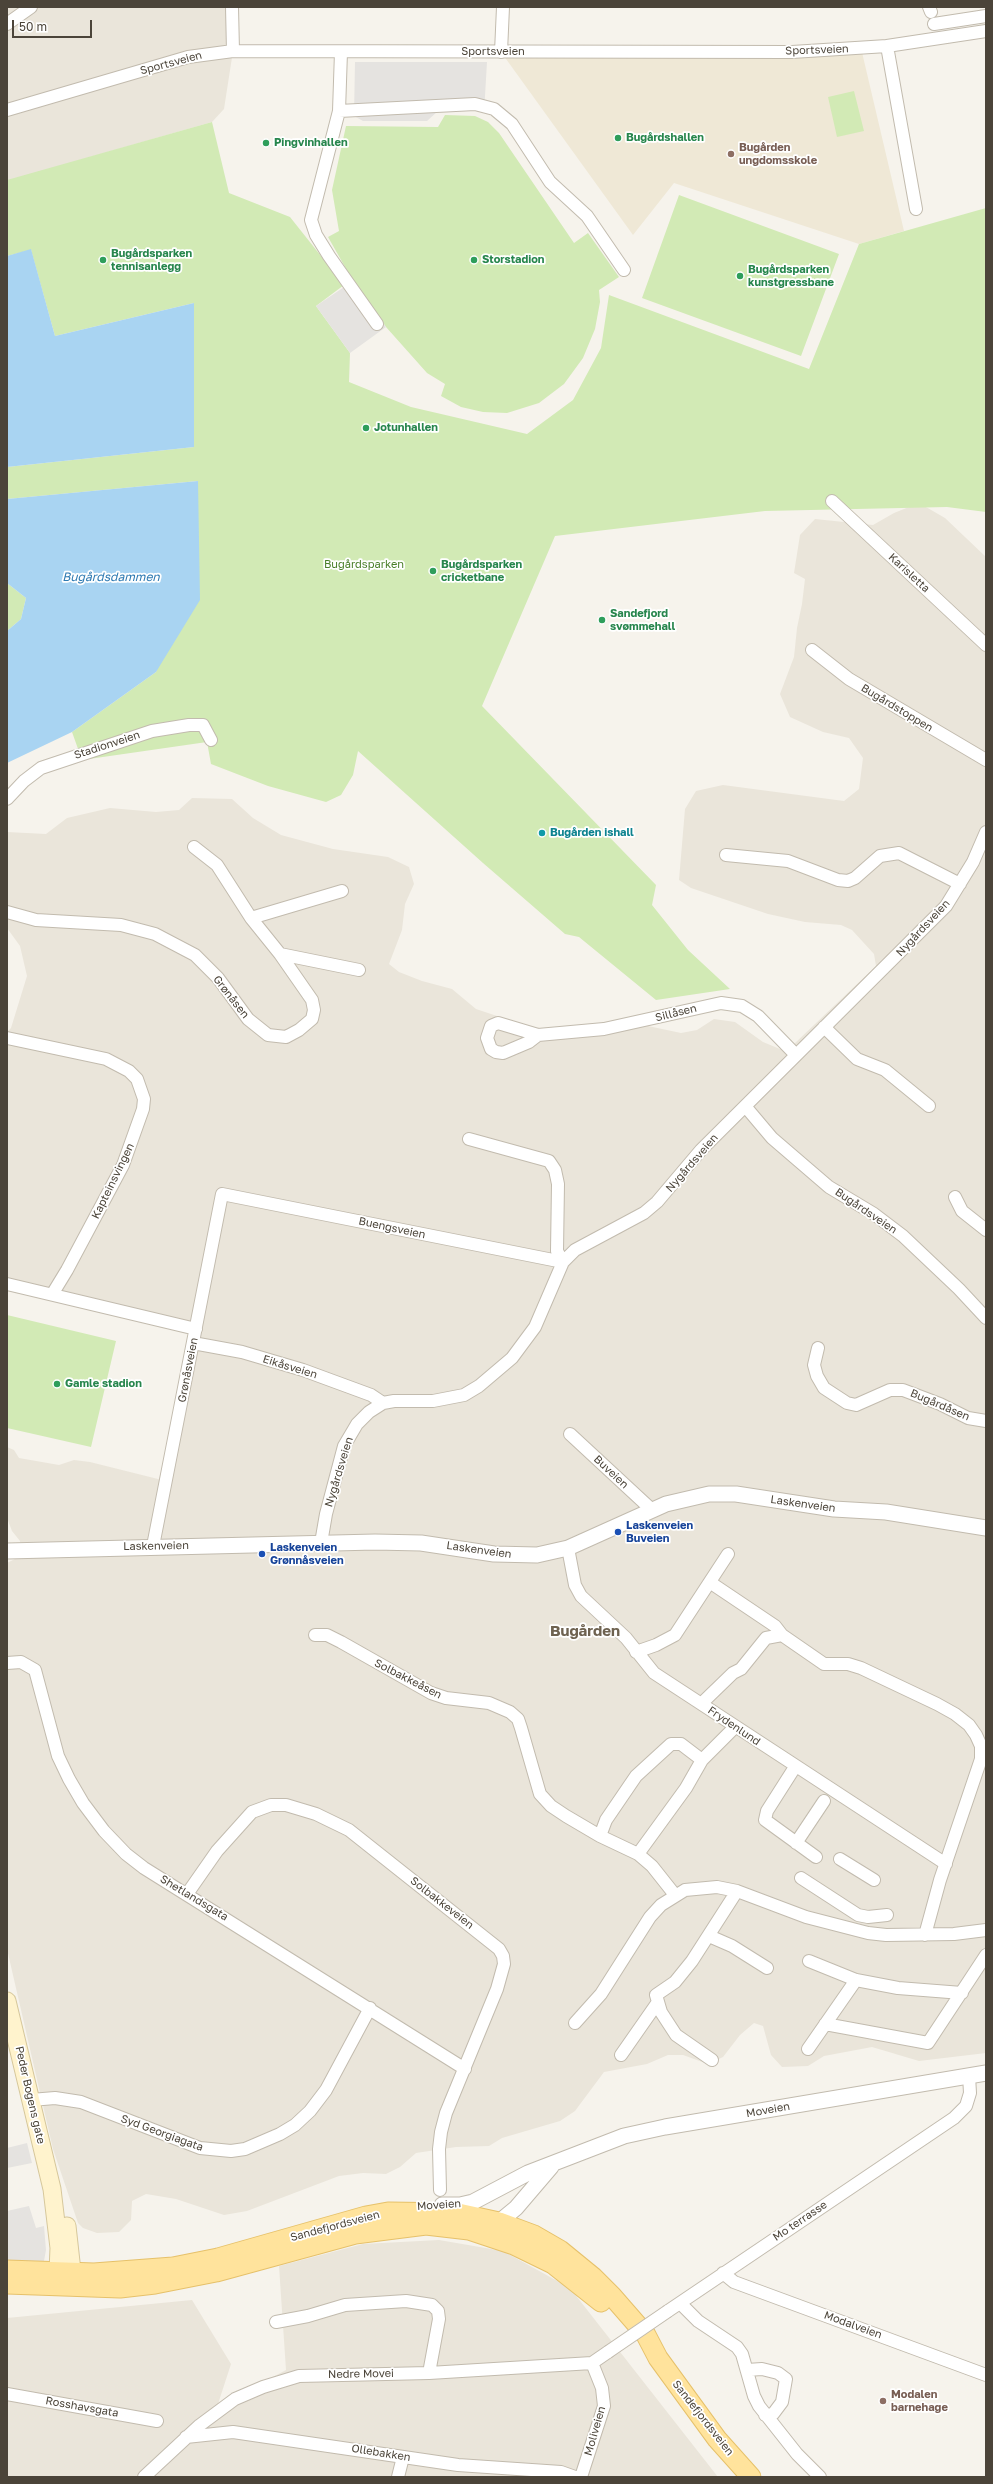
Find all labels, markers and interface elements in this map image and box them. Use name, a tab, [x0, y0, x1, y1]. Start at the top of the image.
scale bar	[14, 12, 94, 38]
text: 50 m	[19, 19, 47, 34]
street label: Sportsveien	[785, 42, 849, 58]
street label: Sportsveien	[461, 45, 525, 59]
street label: Sportsveien	[139, 48, 203, 78]
place label: Bugårdshallen	[626, 131, 704, 145]
marker: Bugårdshallen	[613, 133, 623, 143]
place label: Pingvinhallen	[274, 136, 348, 150]
marker: Pingvinhallen	[261, 138, 271, 148]
place label: Bugården ungdomsskole	[739, 141, 817, 167]
marker: Bugården ungdomsskole	[726, 149, 736, 159]
place label: Bugårdsparken tennisanlegg	[111, 247, 192, 273]
place label: Storstadion	[482, 253, 544, 267]
marker: Bugårdsparken tennisanlegg	[98, 255, 108, 265]
marker: Storstadion	[469, 255, 479, 265]
place label: Bugårdsparken kunstgressbane	[748, 263, 834, 289]
marker: Bugårdsparken kunstgressbane	[735, 271, 745, 281]
place label: Jotunhallen	[374, 421, 438, 435]
marker: Jotunhallen	[361, 423, 371, 433]
street label: Karisletta	[886, 551, 932, 595]
park label: Bugårdsparken	[324, 558, 404, 572]
place label: Bugårdsparken cricketbane	[441, 558, 522, 584]
marker: Bugårdsparken cricketbane	[428, 566, 438, 576]
water label: Bugårdsdammen	[62, 570, 160, 584]
place label: Sandefjord svømmehall	[610, 607, 675, 633]
marker: Sandefjord svømmehall	[597, 615, 607, 625]
street label: Bugårdstoppen	[859, 681, 935, 735]
street label: Stadionveien	[72, 728, 142, 762]
place label: Bugården ishall	[550, 826, 634, 840]
marker: Bugården ishall	[537, 828, 547, 838]
street label: Nygårdsveien	[893, 897, 953, 959]
street label: Grønåsen	[210, 973, 252, 1021]
street label: Sillåsen	[654, 1001, 698, 1025]
street label: Nygårdsveien	[663, 1131, 721, 1195]
street label: Kapteinsvingen	[89, 1141, 137, 1221]
street label: Bugårdsveien	[832, 1185, 900, 1237]
street label: Buengsveien	[357, 1214, 427, 1242]
street label: Grønåsveien	[175, 1336, 201, 1404]
street label: Eikåsveien	[261, 1352, 319, 1382]
place label: Gamle stadion	[65, 1377, 142, 1391]
marker: Gamle stadion	[52, 1379, 62, 1389]
street label: Bugårdåsen	[908, 1387, 972, 1423]
street label: Nygårdsveien	[322, 1435, 356, 1509]
street label: Buveien	[591, 1453, 631, 1491]
street label: Laskenveien	[770, 1493, 836, 1515]
place label: Laskenveien Buveien	[626, 1519, 693, 1545]
marker: Laskenveien Buveien	[613, 1527, 623, 1537]
street label: Laskenveien	[123, 1539, 189, 1553]
street label: Laskenveien	[446, 1539, 512, 1561]
place label: Laskenveien Grønnåsveien	[270, 1541, 344, 1567]
marker: Laskenveien Grønnåsveien	[257, 1549, 267, 1559]
district label: Bugården	[550, 1622, 620, 1640]
street label: Solbakkeåsen	[372, 1656, 444, 1702]
street label: Frydenlund	[705, 1704, 763, 1748]
street label: Shetlandsgata	[158, 1872, 230, 1924]
street label: Solbakkeveien	[408, 1874, 476, 1932]
street label: Peder Bogens gate	[12, 2045, 48, 2145]
street label: Moveien	[745, 2100, 791, 2120]
street label: Syd Georgiagata	[119, 2112, 205, 2154]
street label: Moveien	[416, 2197, 462, 2213]
street label: Mo terrasse	[770, 2198, 830, 2244]
street label: Sandefjordsveien	[289, 2208, 381, 2244]
street label: Modalveien	[822, 2308, 884, 2342]
street label: Nedre Movei	[328, 2367, 394, 2381]
street label: Sandefjordsveien	[670, 2378, 736, 2458]
place label: Modalen barnehage	[891, 2388, 948, 2414]
street label: Rosshavsgata	[44, 2394, 120, 2420]
marker: Modalen barnehage	[878, 2396, 888, 2406]
street label: Moliveien	[582, 2405, 608, 2457]
street label: Ollebakken	[350, 2442, 412, 2464]

